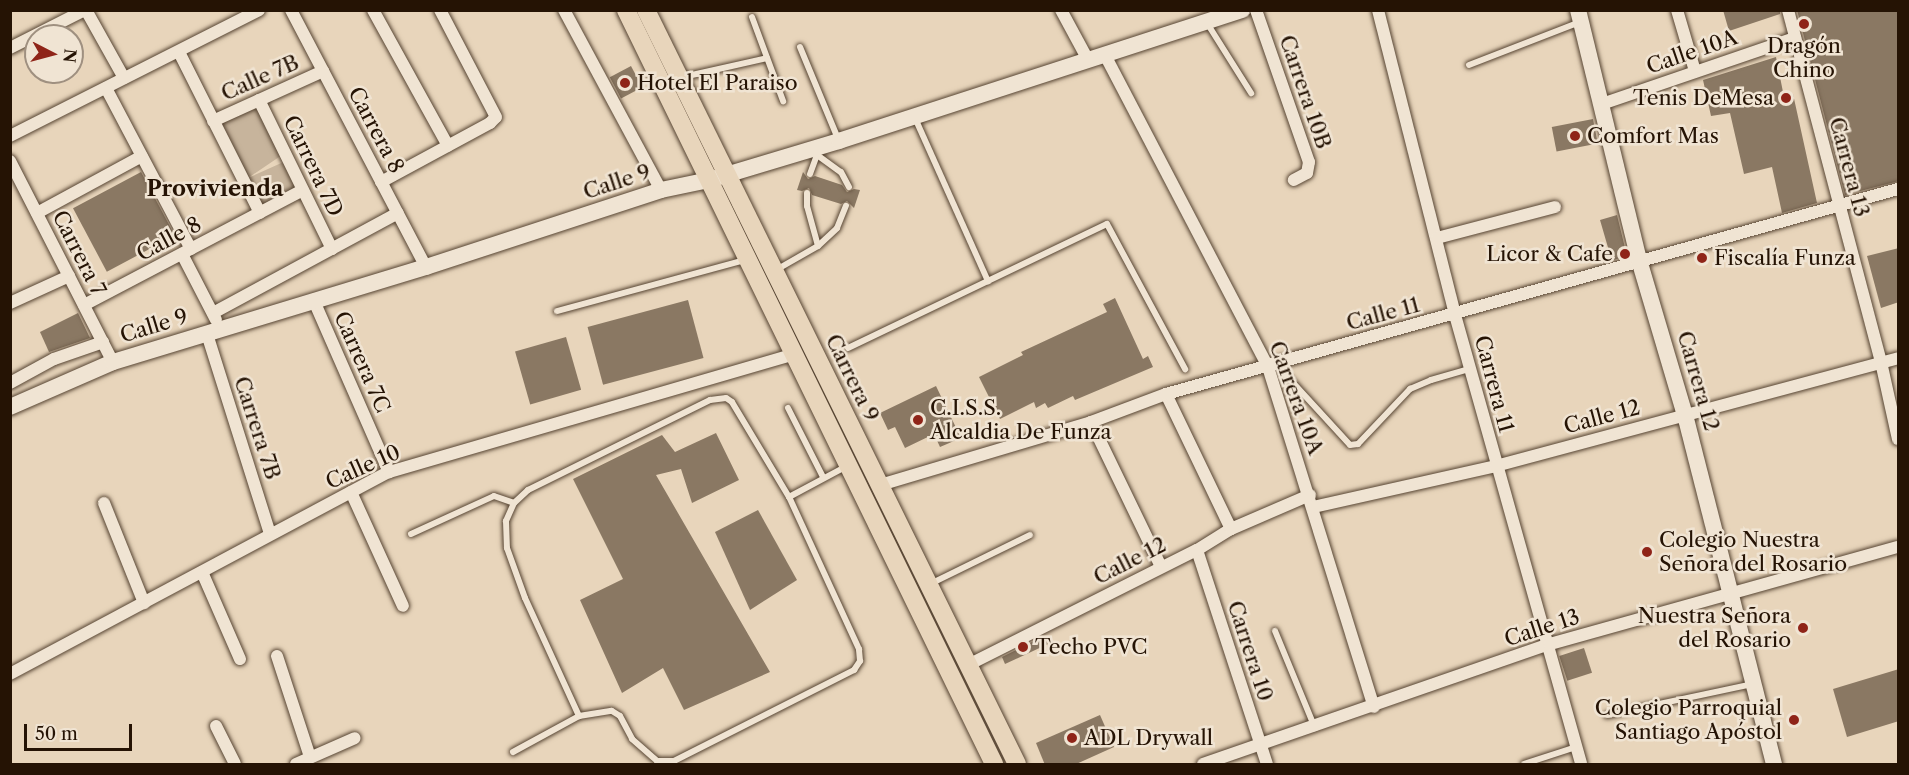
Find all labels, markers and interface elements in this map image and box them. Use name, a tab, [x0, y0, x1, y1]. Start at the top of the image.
marker: Dragón Chino	[1797, 17, 1811, 31]
north arrow	[24, 24, 84, 84]
street label: Calle 10A	[1643, 25, 1741, 79]
street label: Carrera 10B	[1274, 32, 1336, 152]
place label: Dragón Chino	[1767, 33, 1841, 83]
text: N	[59, 48, 81, 64]
street label: Calle 7B	[217, 50, 303, 106]
place label: Hotel El Paraiso	[637, 70, 798, 96]
marker: Hotel El Paraiso	[618, 76, 632, 90]
street label: Carrera 8	[343, 82, 409, 178]
place label: Tenis DeMesa	[1633, 85, 1774, 111]
marker: Tenis DeMesa	[1779, 91, 1793, 105]
street label: Carrera 7D	[278, 111, 348, 221]
street label: Carrera 13	[1824, 114, 1874, 220]
place label: Comfort Mas	[1587, 123, 1719, 149]
marker: Comfort Mas	[1568, 129, 1582, 143]
street label: Calle 9	[580, 159, 654, 205]
district label: Provivienda	[146, 176, 284, 202]
street label: Carrera 7	[47, 206, 111, 300]
street label: Calle 8	[132, 212, 206, 266]
place label: Licor & Cafe	[1486, 241, 1613, 267]
place label: Fiscalía Funza	[1714, 245, 1856, 271]
marker: Licor & Cafe	[1618, 247, 1632, 261]
marker: Fiscalía Funza	[1695, 251, 1709, 265]
street label: Calle 11	[1344, 292, 1422, 336]
street label: Calle 9	[117, 304, 191, 348]
street label: Carrera 7C	[328, 307, 396, 417]
street label: Carrera 12	[1672, 328, 1724, 434]
street label: Carrera 9	[820, 330, 884, 426]
street label: Carrera 11	[1469, 333, 1519, 435]
street label: Carrera 10A	[1264, 338, 1328, 458]
street label: Carrera 7B	[229, 373, 285, 483]
place label: C.I.S.S. Alcaldia De Funza	[930, 395, 1112, 445]
street label: Calle 12	[1561, 395, 1643, 439]
marker: C.I.S.S. Alcaldia De Funza	[911, 413, 925, 427]
street label: Calle 10	[322, 439, 404, 495]
place label: Colegio Nuestra Señora del Rosario	[1659, 527, 1847, 577]
street label: Calle 12	[1090, 532, 1170, 590]
marker: Colegio Nuestra Señora del Rosario	[1640, 545, 1654, 559]
street label: Carrera 10	[1222, 598, 1278, 704]
place label: Nuestra Señora del Rosario	[1638, 603, 1791, 653]
street label: Calle 13	[1501, 604, 1583, 652]
marker: Nuestra Señora del Rosario	[1796, 621, 1810, 635]
place label: Techo PVC	[1035, 634, 1147, 660]
marker: Techo PVC	[1016, 640, 1030, 654]
place label: Colegio Parroquial Santiago Apóstol	[1595, 695, 1782, 745]
scale bar	[27, 712, 135, 750]
marker: Colegio Parroquial Santiago Apóstol	[1787, 713, 1801, 727]
text: 50 m	[35, 723, 78, 745]
place label: ADL Drywall	[1084, 725, 1214, 751]
marker: ADL Drywall	[1065, 731, 1079, 745]

